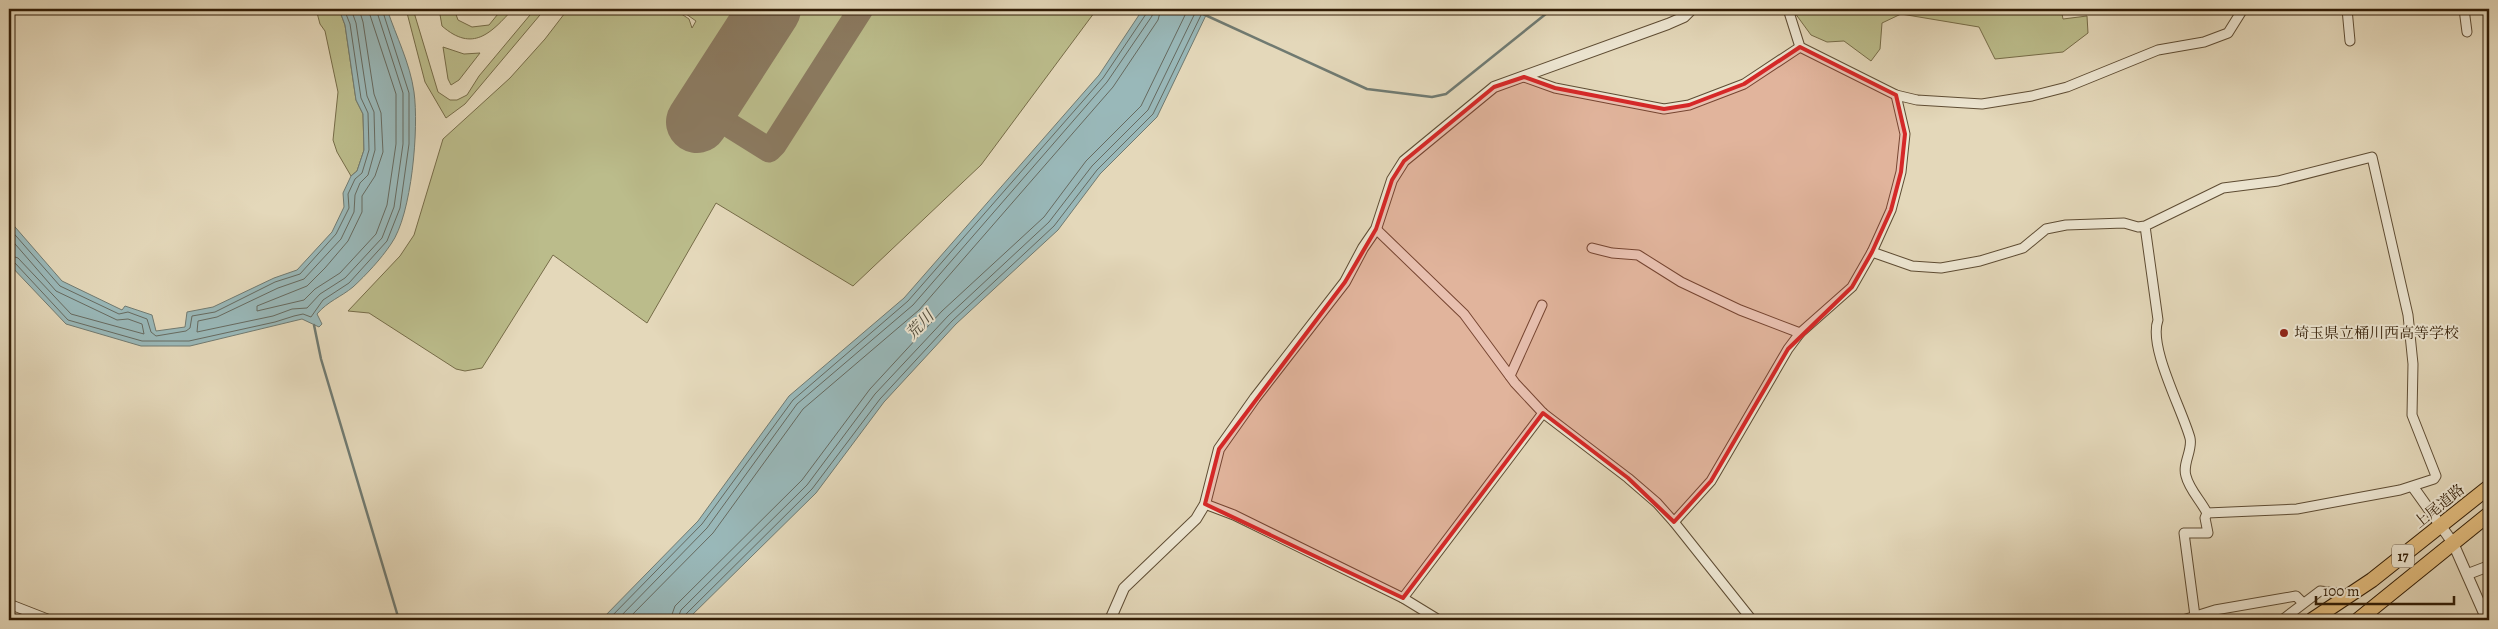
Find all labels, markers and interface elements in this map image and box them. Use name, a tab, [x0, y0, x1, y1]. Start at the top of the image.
water label: 荒川	[901, 304, 940, 344]
place label: 埼玉県立桶川西高等学校	[2294, 323, 2459, 343]
marker: 埼玉県立桶川西高等学校	[2278, 327, 2290, 339]
street label: 上尾道路	[2409, 479, 2469, 533]
road number: 17	[2392, 544, 2414, 568]
scale bar	[2316, 574, 2453, 606]
text: 100 m	[2323, 581, 2360, 601]

